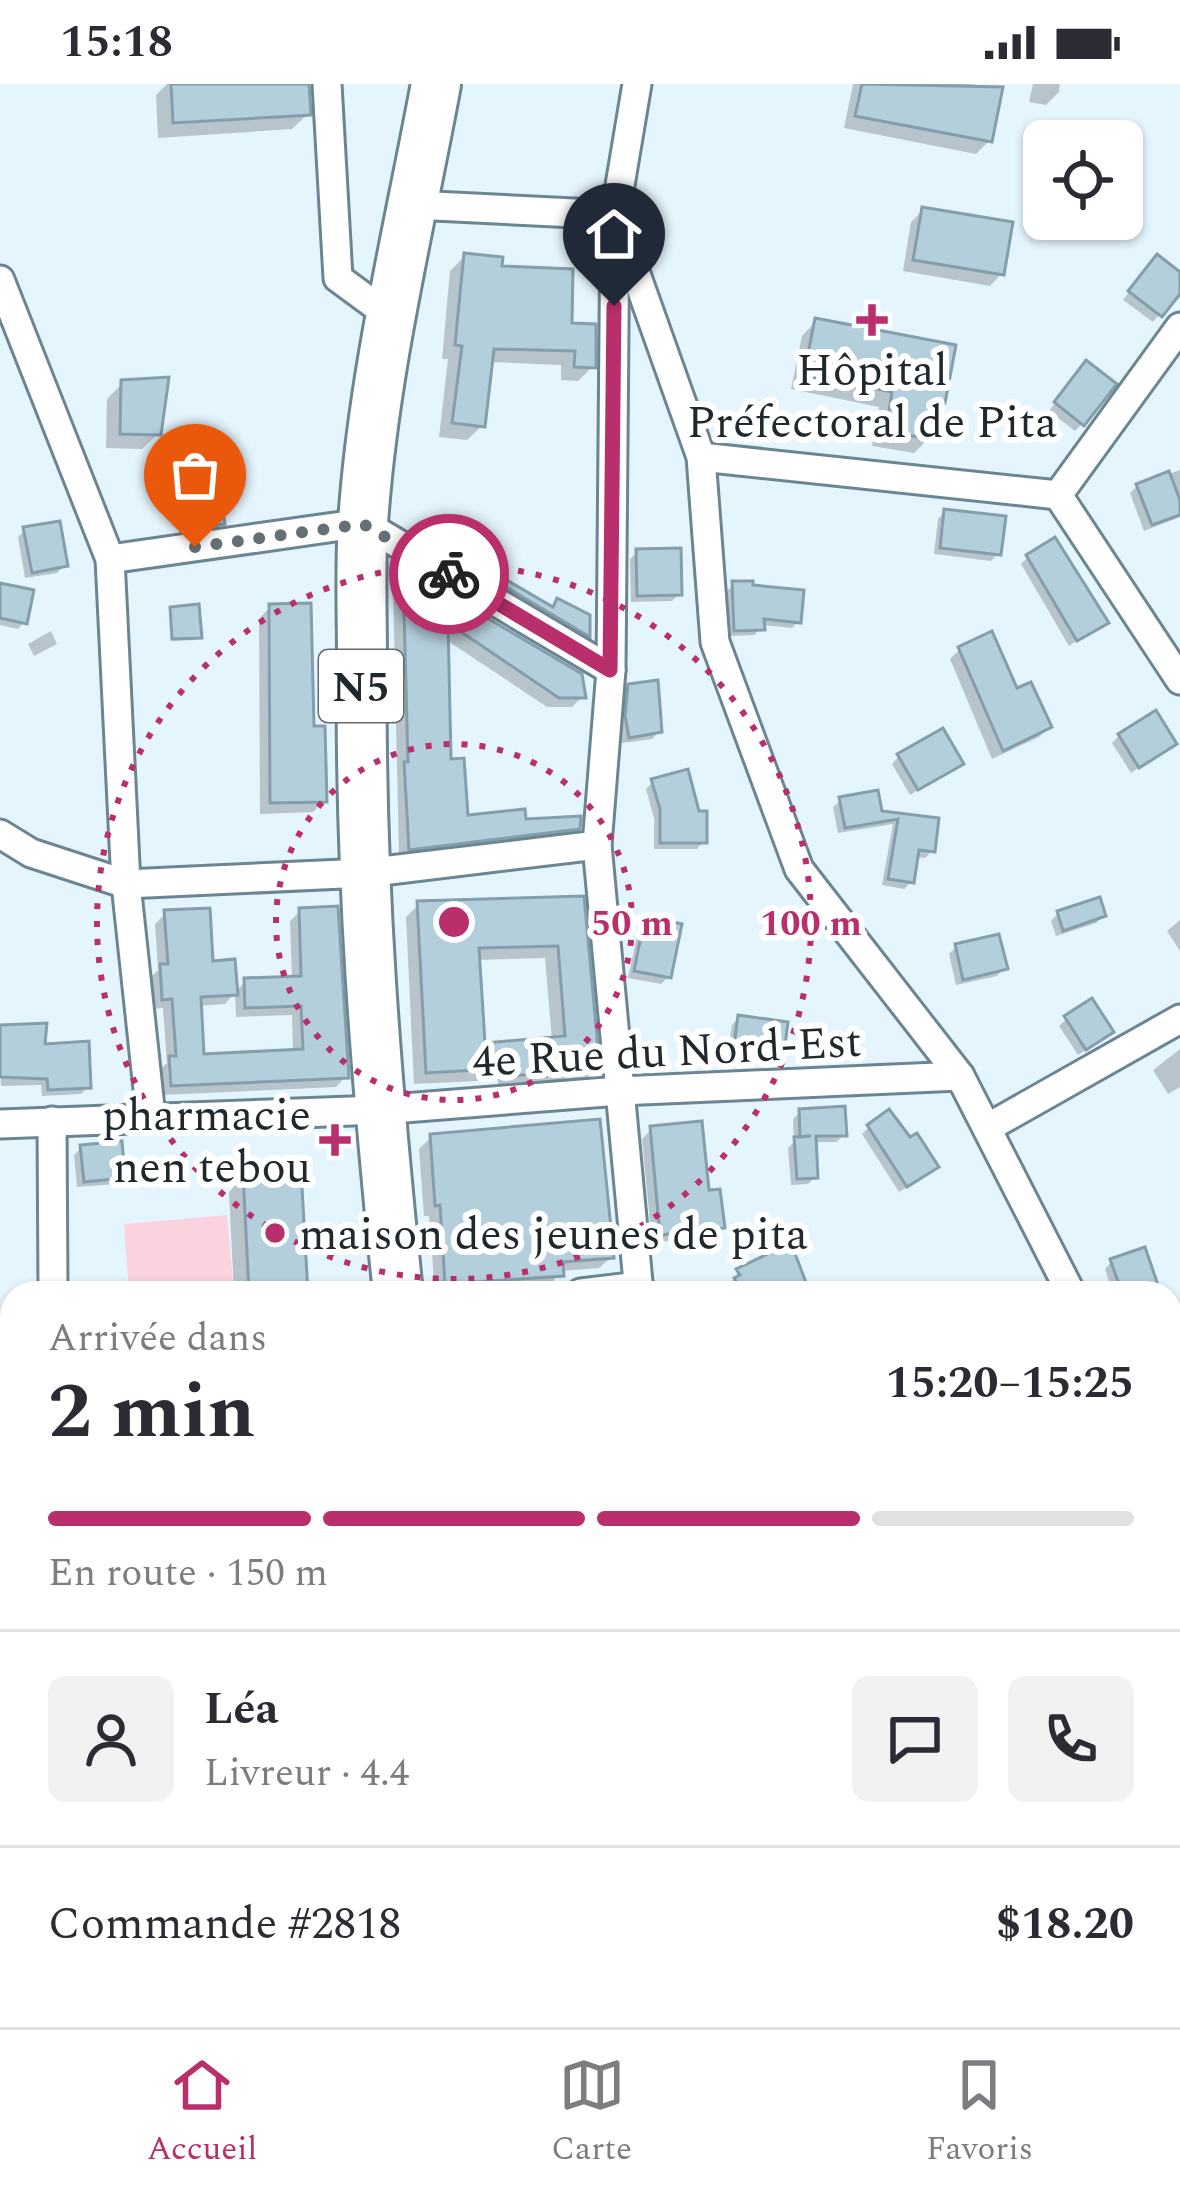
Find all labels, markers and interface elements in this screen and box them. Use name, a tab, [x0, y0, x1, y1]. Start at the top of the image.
text: 15:18	[60, 8, 173, 77]
map controls	[1023, 120, 1143, 240]
button: locate	[1023, 120, 1143, 240]
pin	[563, 183, 665, 306]
icon: home	[581, 201, 647, 267]
marker: Hôpital Préfectoral de Pita	[856, 304, 888, 336]
place label: Hôpital Préfectoral de Pita	[687, 337, 1057, 458]
pin	[144, 424, 246, 547]
icon: bag	[162, 442, 228, 508]
courier	[389, 514, 509, 634]
icon: bike	[416, 541, 482, 607]
road number: N5	[319, 650, 403, 722]
text: 50 m	[591, 897, 673, 952]
text: 100 m	[760, 897, 862, 952]
centre of rings	[433, 901, 475, 943]
street label: 4e Rue du Nord-Est	[471, 1008, 863, 1097]
place label: pharmacie nen tebou	[102, 1082, 311, 1203]
marker: pharmacie nen tebou	[322, 1127, 348, 1153]
place label: maison des jeunes de pita	[299, 1201, 808, 1270]
marker: maison des jeunes de pita	[262, 1220, 288, 1246]
text: Arrivée dans	[48, 1309, 267, 1368]
text: 15:20–15:25	[885, 1349, 1134, 1418]
text: 2 min	[48, 1353, 256, 1472]
text: En route · 150 m	[48, 1544, 328, 1603]
text: Léa	[204, 1675, 279, 1744]
button: person	[48, 1676, 174, 1802]
button: chat	[852, 1676, 978, 1802]
button: phone	[1008, 1676, 1134, 1802]
text: Livreur · 4.4	[204, 1744, 409, 1803]
text: Commande #2818	[48, 1890, 401, 1959]
text: $18.20	[996, 1890, 1134, 1959]
tab: Accueil	[147, 2052, 257, 2174]
tab: Carte	[551, 2052, 632, 2174]
tab: Favoris	[926, 2052, 1033, 2174]

